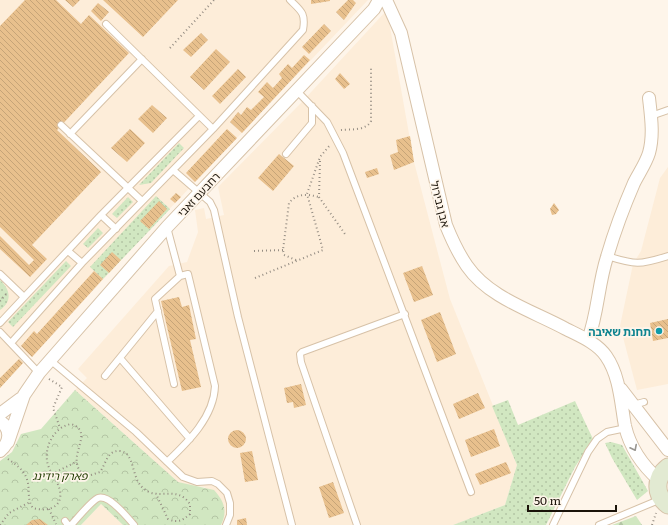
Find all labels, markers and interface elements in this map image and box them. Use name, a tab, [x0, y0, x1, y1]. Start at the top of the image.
street label: רחבעם זאבי	[173, 168, 223, 220]
street label: אבן גבירול	[428, 179, 455, 229]
place label: תחנת שאיבה	[588, 323, 651, 339]
marker: תחנת שאיבה	[654, 326, 664, 336]
one-way arrow	[629, 444, 637, 451]
park label: פארק רידינג	[33, 467, 89, 483]
scale bar	[528, 487, 616, 513]
text: 50 m	[534, 491, 561, 509]

